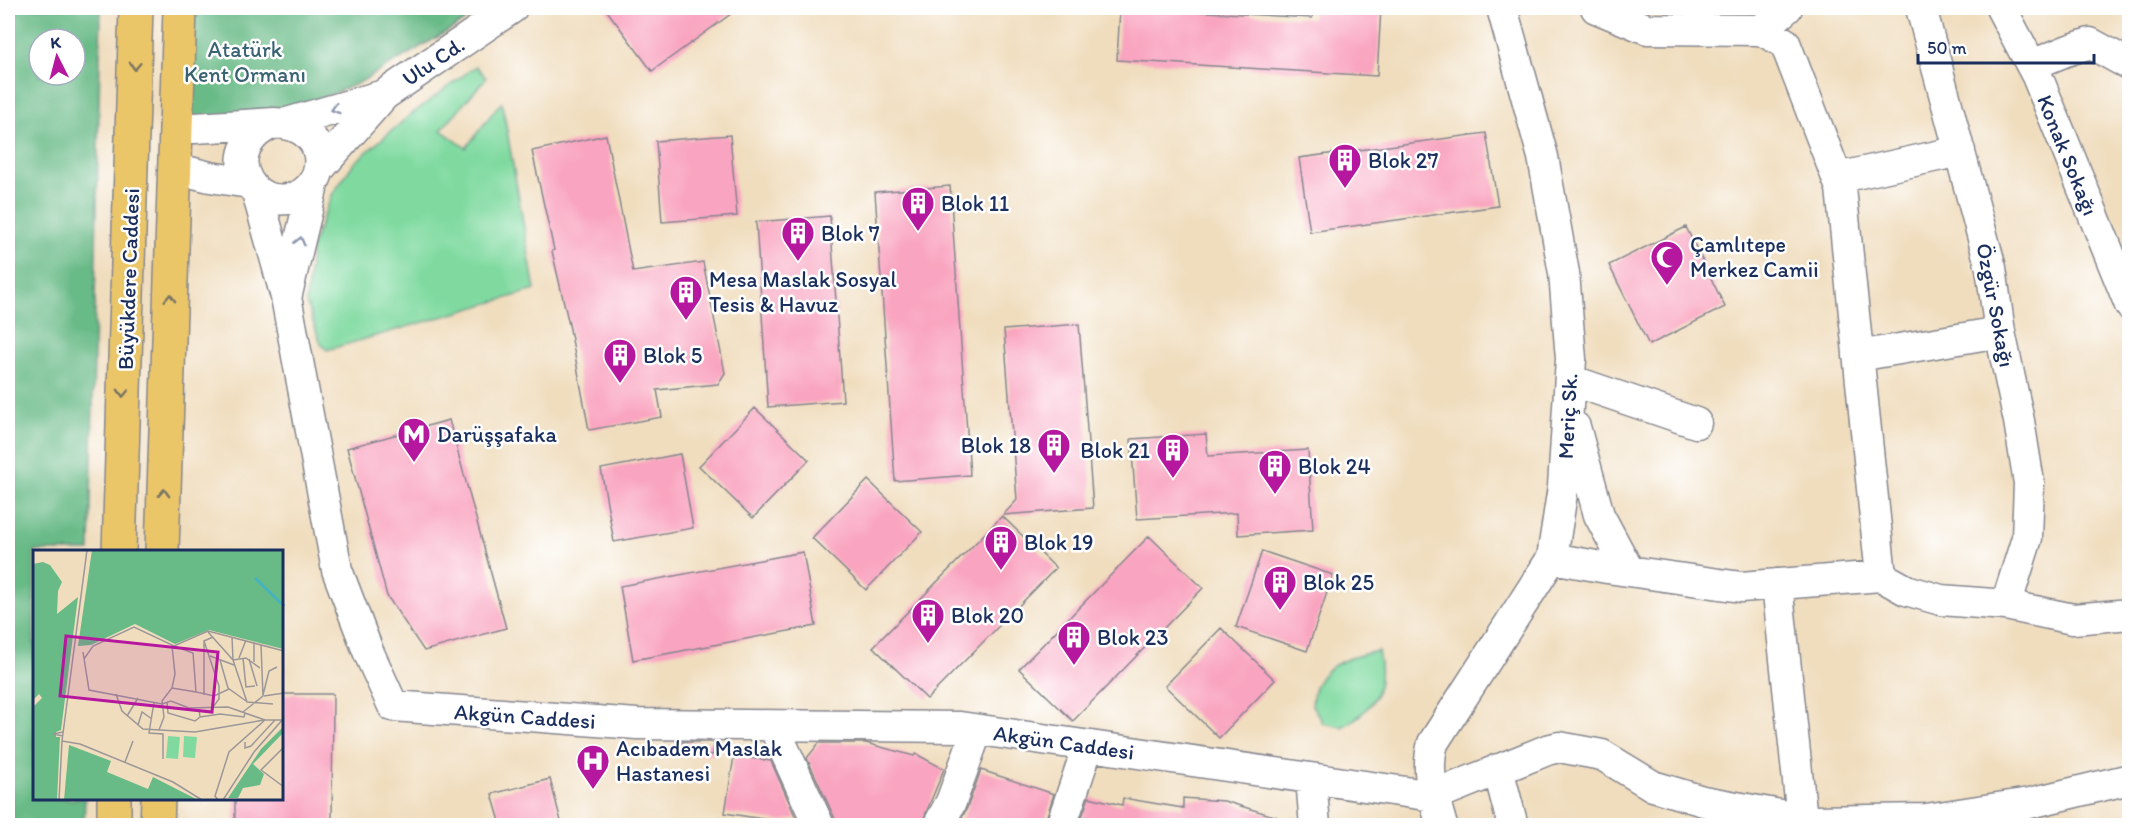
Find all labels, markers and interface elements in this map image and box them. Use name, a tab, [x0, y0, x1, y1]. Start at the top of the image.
north arrow	[27, 27, 87, 87]
scale bar	[1918, 27, 2094, 65]
street label: Ulu Cd.	[397, 31, 470, 92]
text: K	[49, 33, 62, 53]
park label: Atatürk Kent Ormanı	[184, 36, 306, 88]
text: 50 m	[1927, 37, 1967, 59]
one-way arrow	[129, 61, 142, 70]
street label: Konak Sokağı	[2031, 91, 2104, 220]
one-way arrow	[330, 102, 341, 114]
building icon: Blok 27	[1327, 142, 1363, 189]
place label: Blok 27	[1368, 147, 1438, 174]
building icon: Blok 11	[900, 185, 936, 232]
street label: Büyükdere Caddesi	[112, 188, 145, 370]
place label: Blok 11	[941, 190, 1009, 217]
building icon: Blok 7	[780, 215, 816, 262]
place label: Blok 7	[821, 220, 880, 247]
place label: Çamlıtepe Merkez Camii	[1690, 231, 1819, 283]
one-way arrow	[292, 236, 305, 246]
mosque icon: Çamlıtepe Merkez Camii	[1649, 239, 1685, 286]
street label: Özgür Sokağı	[1970, 241, 2021, 369]
place label: Mesa Maslak Sosyal Tesis & Havuz	[709, 266, 897, 318]
building icon: Mesa Maslak Sosyal Tesis & Havuz	[668, 274, 704, 321]
one-way arrow	[163, 293, 176, 302]
building icon: Blok 5	[602, 337, 638, 384]
place label: Blok 5	[643, 342, 702, 369]
street label: Meriç Sk.	[1552, 372, 1583, 460]
one-way arrow	[117, 388, 130, 397]
metro station icon: Darüşşafaka	[396, 416, 432, 463]
place label: Darüşşafaka	[437, 421, 557, 448]
building icon: Blok 18	[1036, 427, 1072, 474]
place label: Blok 18	[961, 432, 1031, 459]
building icon: Blok 21	[1155, 432, 1191, 479]
place label: Blok 21	[1080, 437, 1150, 464]
building icon: Blok 24	[1257, 448, 1293, 495]
place label: Blok 24	[1298, 453, 1371, 480]
one-way arrow	[158, 488, 170, 497]
building icon: Blok 19	[983, 524, 1019, 571]
place label: Blok 19	[1024, 529, 1094, 556]
inset map	[33, 550, 284, 800]
building icon: Blok 25	[1262, 564, 1298, 611]
place label: Blok 25	[1303, 569, 1374, 596]
building icon: Blok 20	[910, 597, 946, 644]
place label: Blok 20	[951, 602, 1024, 629]
building icon: Blok 23	[1056, 619, 1092, 666]
place label: Blok 23	[1097, 624, 1168, 651]
street label: Akgün Caddesi	[453, 698, 597, 735]
street label: Akgün Caddesi	[992, 719, 1136, 766]
place label: Acıbadem Maslak Hastanesi	[616, 735, 783, 787]
hospital icon: Acıbadem Maslak Hastanesi	[575, 743, 611, 790]

